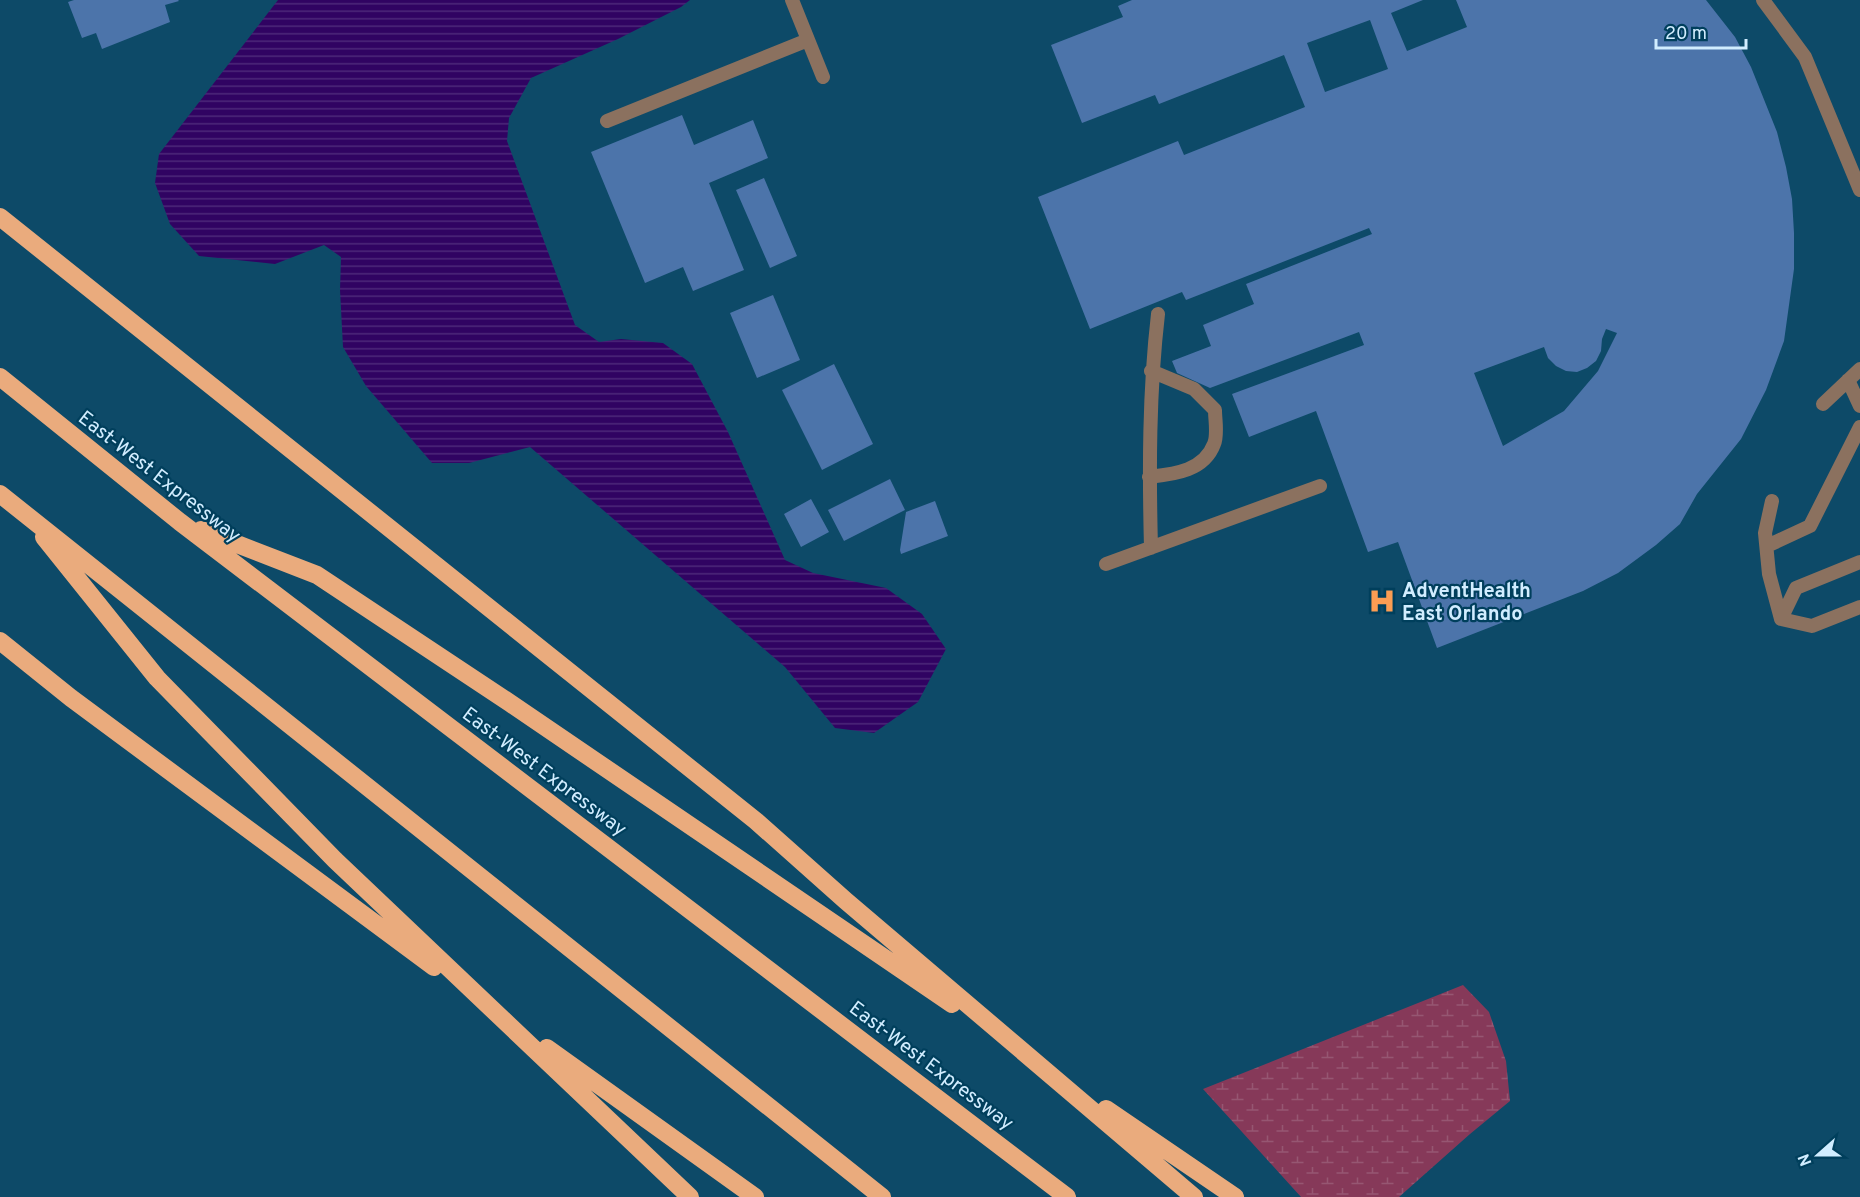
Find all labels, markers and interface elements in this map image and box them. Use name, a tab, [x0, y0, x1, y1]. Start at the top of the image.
scale bar	[1656, 12, 1746, 50]
text: 20 m	[1665, 23, 1707, 46]
street label: East-West Expressway	[72, 406, 245, 549]
place label: AdventHealth East Orlando	[1402, 579, 1531, 628]
hospital icon: AdventHealth East Orlando	[1367, 586, 1397, 616]
street label: East-West Expressway	[456, 702, 631, 843]
street label: East-West Expressway	[843, 996, 1018, 1137]
north arrow	[1788, 1125, 1848, 1185]
text: N	[1794, 1151, 1817, 1169]

